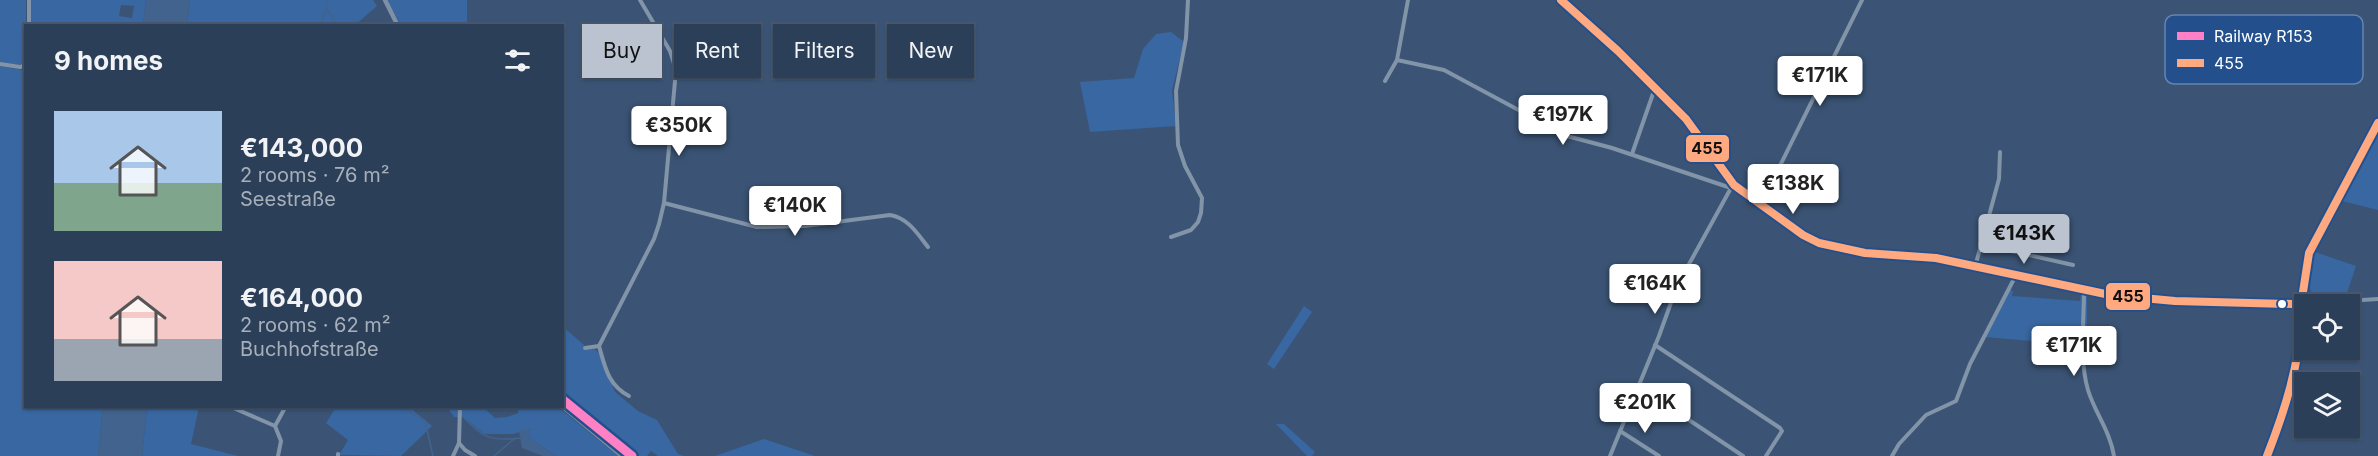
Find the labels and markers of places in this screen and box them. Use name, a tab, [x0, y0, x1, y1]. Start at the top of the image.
pin: €171K	[1778, 56, 1862, 107]
pin: €197K	[1521, 95, 1605, 146]
pin: €350K	[637, 106, 721, 157]
pin: €138K	[1751, 164, 1835, 215]
pin: €140K	[753, 186, 837, 237]
pin: €143K	[1982, 214, 2066, 265]
pin: €164K	[1613, 264, 1697, 315]
unlabelled marker	[2276, 298, 2288, 310]
pin: €171K	[2032, 326, 2116, 377]
pin: €201K	[1603, 383, 1687, 434]

